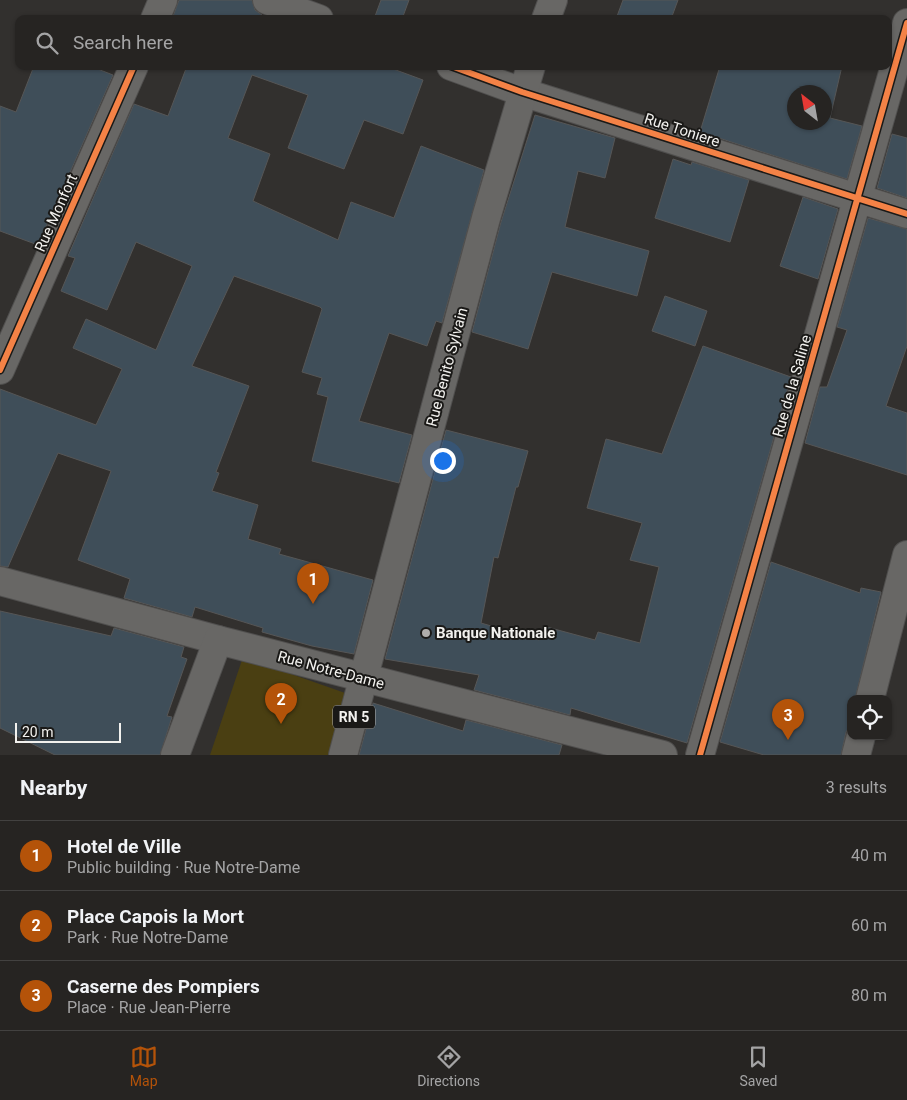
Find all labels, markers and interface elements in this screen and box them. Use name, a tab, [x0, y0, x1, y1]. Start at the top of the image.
search box	[15, 15, 892, 70]
icon: search	[33, 29, 61, 57]
text: Search here	[73, 31, 173, 54]
north arrow	[787, 85, 832, 130]
street label: Rue Toniere	[642, 109, 722, 151]
street label: Rue Monfort	[31, 171, 81, 255]
street label: Rue Benito Sylvain	[422, 306, 472, 428]
street label: Rue de la Saline	[769, 333, 815, 439]
your location	[430, 448, 456, 474]
pin: 1	[297, 563, 329, 604]
place label: Banque Nationale	[436, 624, 555, 642]
marker: Banque Nationale	[420, 627, 432, 639]
street label: Rue Notre-Dame	[276, 647, 386, 693]
pin: 2	[265, 683, 297, 724]
map controls	[847, 695, 892, 740]
button: locate	[847, 695, 892, 740]
pin: 3	[772, 699, 804, 740]
road number: RN 5	[333, 706, 375, 729]
scale bar	[15, 720, 121, 743]
text: 20 m	[22, 724, 54, 740]
text: Nearby	[20, 776, 87, 800]
text: 3 results	[826, 778, 887, 797]
text: Hotel de Ville	[67, 835, 181, 858]
text: 1	[31, 846, 41, 865]
text: 40 m	[851, 846, 887, 865]
text: Public building · Rue Notre-Dame	[67, 858, 300, 877]
text: Place Capois la Mort	[67, 905, 244, 928]
text: 2	[31, 916, 41, 935]
text: 60 m	[851, 916, 887, 935]
text: Park · Rue Notre-Dame	[67, 928, 228, 947]
text: Caserne des Pompiers	[67, 975, 260, 998]
text: 3	[31, 986, 41, 1005]
text: 80 m	[851, 986, 887, 1005]
text: Place · Rue Jean-Pierre	[67, 998, 231, 1017]
tab: Map	[130, 1043, 158, 1089]
tab: Directions	[417, 1043, 480, 1089]
tab: Saved	[739, 1043, 777, 1089]

